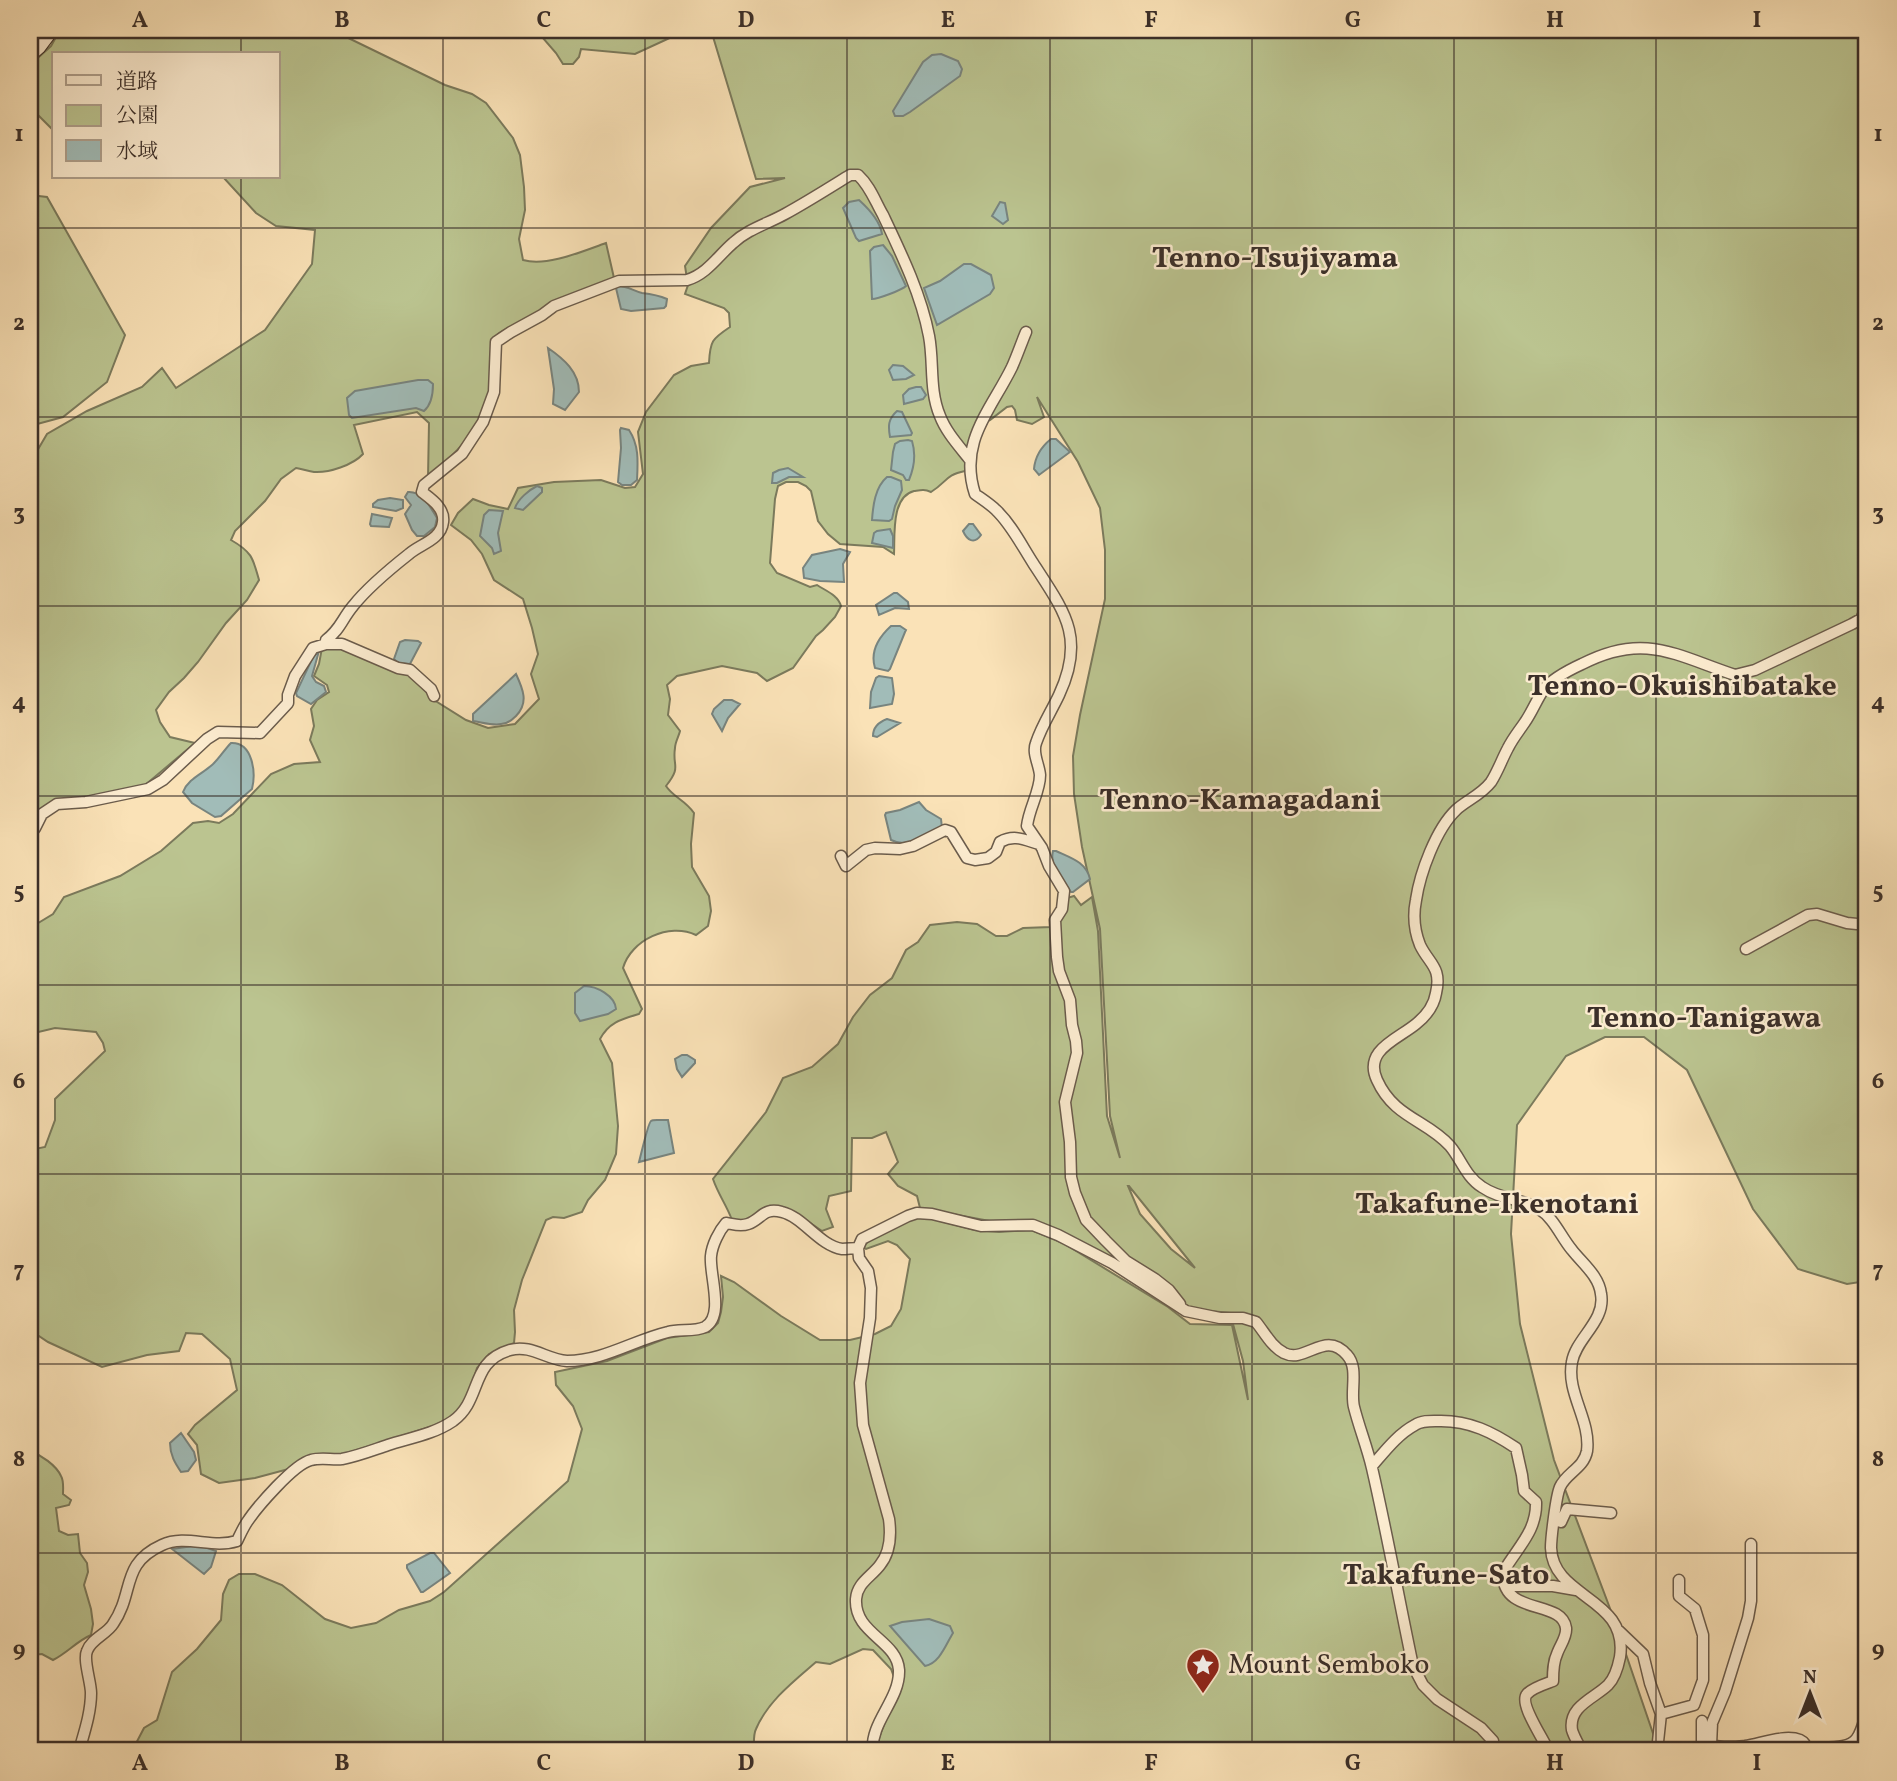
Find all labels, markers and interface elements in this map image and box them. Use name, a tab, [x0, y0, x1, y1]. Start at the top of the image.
text: A	[132, 5, 148, 37]
text: B	[334, 5, 350, 37]
text: C	[537, 5, 551, 37]
text: D	[738, 5, 755, 37]
text: E	[941, 5, 955, 37]
text: F	[1144, 5, 1158, 37]
text: G	[1345, 5, 1361, 37]
text: H	[1546, 5, 1564, 37]
text: I	[1753, 5, 1761, 37]
legend	[52, 52, 280, 178]
text: 道路	[116, 68, 158, 97]
text: 公園	[116, 102, 158, 131]
text: 1	[14, 119, 24, 151]
text: 1	[1873, 119, 1883, 151]
text: 水域	[116, 138, 158, 167]
district label: Tenno-Tsujiyama	[1152, 238, 1398, 280]
text: 2	[13, 308, 25, 340]
text: 2	[1872, 308, 1884, 340]
text: 3	[13, 498, 25, 530]
text: 3	[1872, 498, 1884, 530]
district label: Tenno-Okuishibatake	[1527, 666, 1837, 708]
text: 4	[12, 687, 26, 719]
text: 4	[1871, 687, 1885, 719]
district label: Tenno-Kamagadani	[1099, 780, 1381, 822]
text: 5	[13, 876, 25, 908]
text: 5	[1872, 876, 1884, 908]
district label: Tenno-Tanigawa	[1587, 998, 1821, 1040]
text: 6	[13, 1066, 25, 1098]
text: 6	[1872, 1066, 1884, 1098]
district label: Takafune-Ikenotani	[1355, 1184, 1639, 1226]
text: 7	[14, 1255, 25, 1287]
text: 7	[1873, 1255, 1884, 1287]
text: 8	[13, 1444, 25, 1476]
text: 8	[1872, 1444, 1884, 1476]
district label: Takafune-Sato	[1343, 1555, 1549, 1597]
text: 9	[13, 1634, 25, 1666]
text: 9	[1872, 1634, 1884, 1666]
place icon: Mount Semboko	[1184, 1646, 1222, 1695]
place label: Mount Semboko	[1228, 1646, 1430, 1685]
north arrow	[1774, 1658, 1844, 1728]
text: N	[1803, 1665, 1817, 1691]
text: A	[132, 1748, 148, 1780]
text: B	[334, 1748, 350, 1780]
text: C	[537, 1748, 551, 1780]
text: D	[738, 1748, 755, 1780]
text: E	[941, 1748, 955, 1780]
text: F	[1144, 1748, 1158, 1780]
text: G	[1345, 1748, 1361, 1780]
text: H	[1546, 1748, 1564, 1780]
text: I	[1753, 1748, 1761, 1780]

